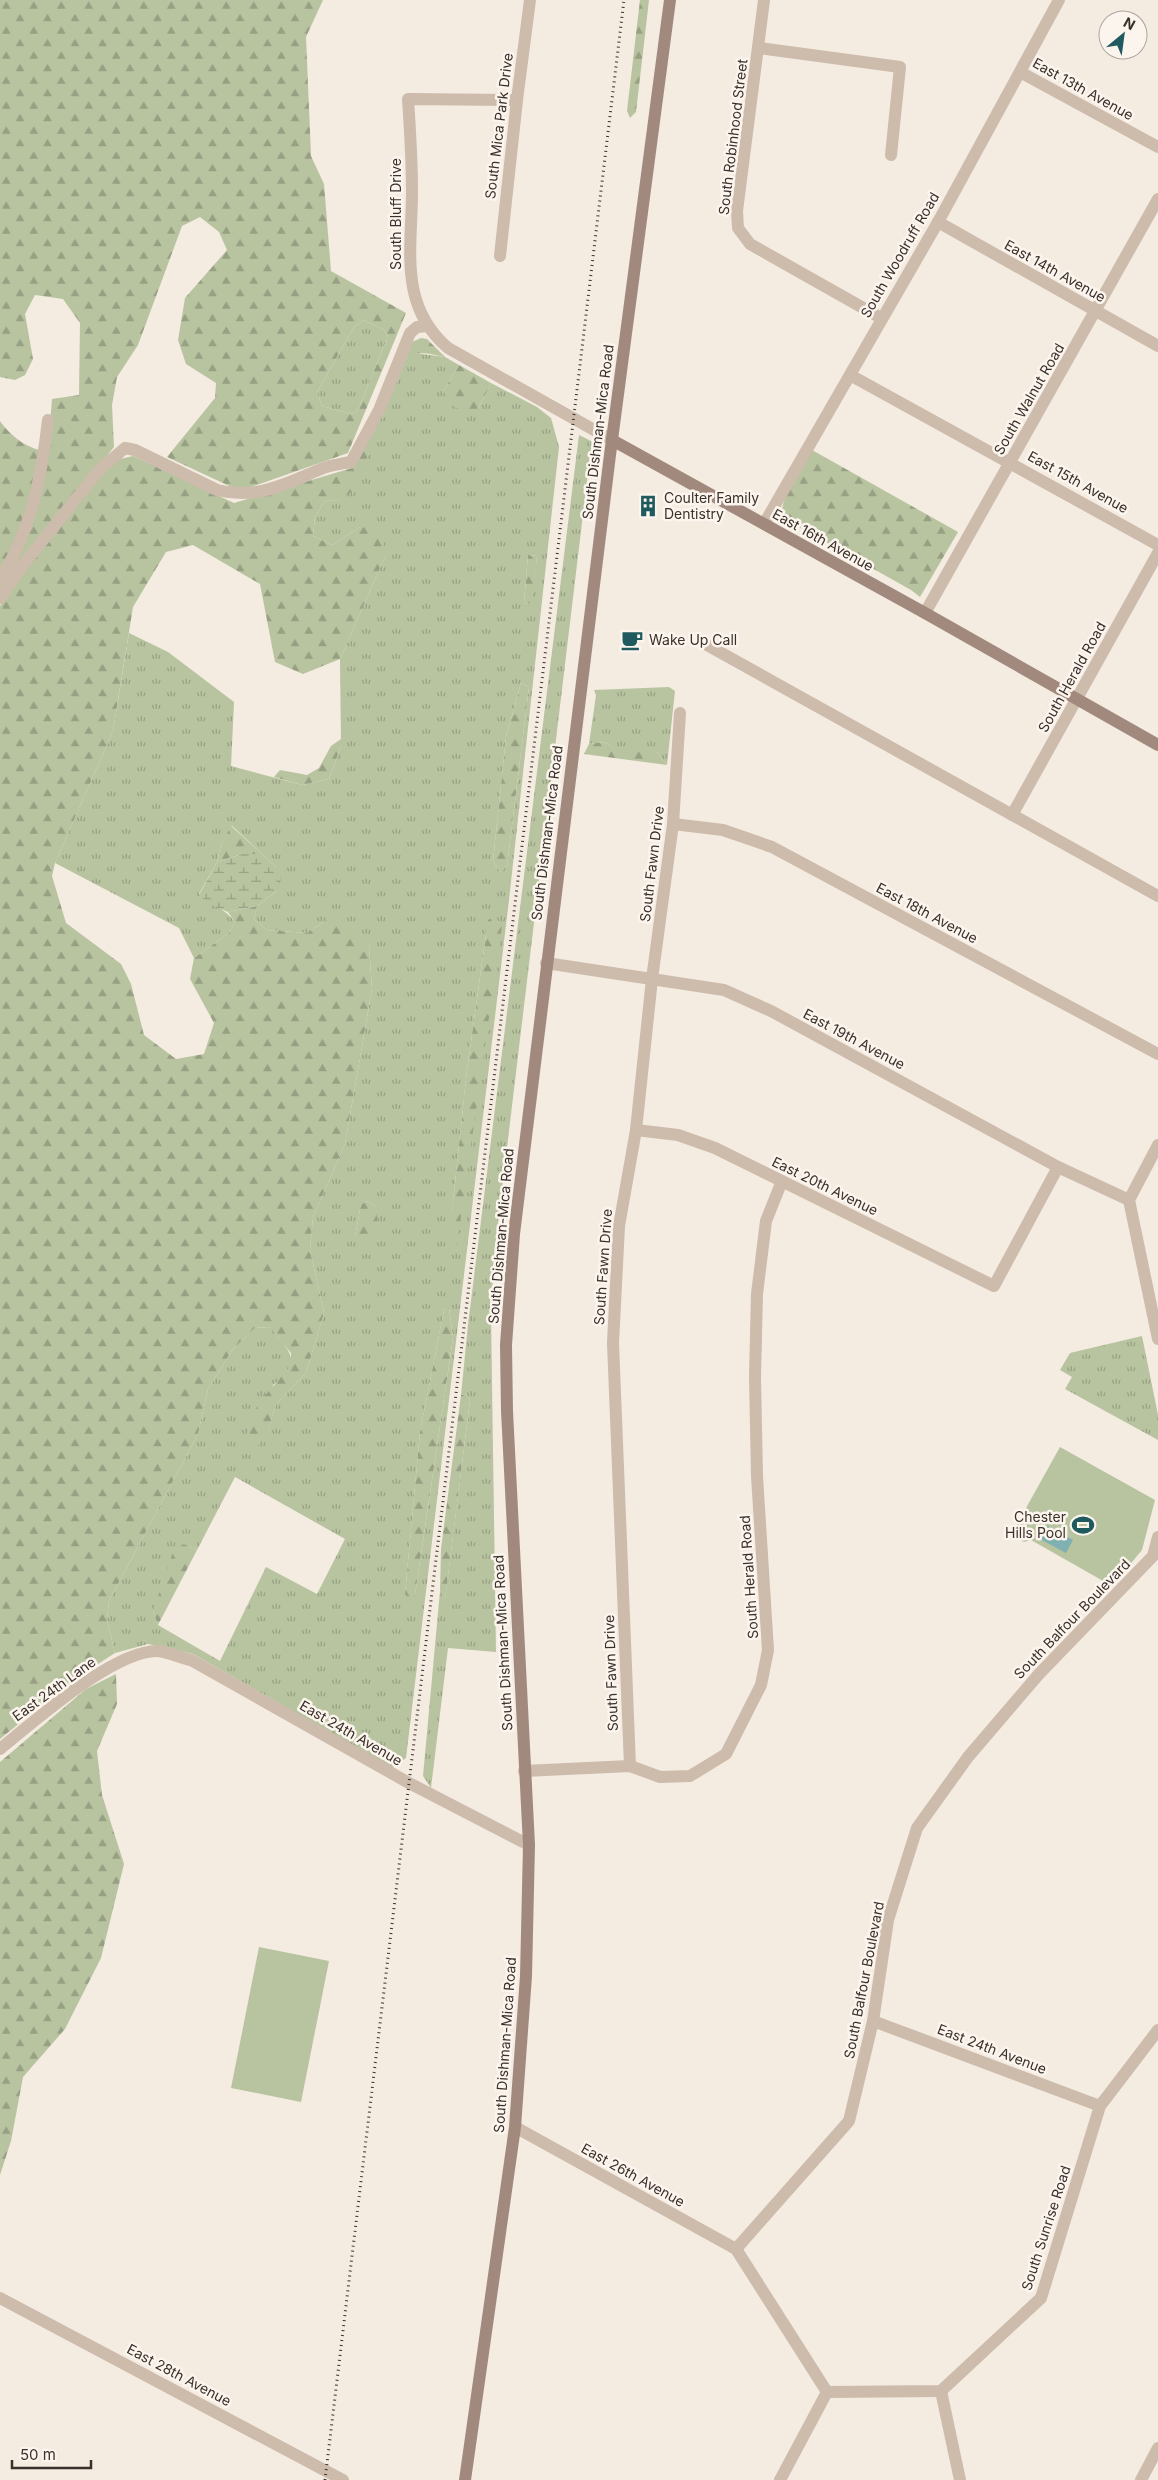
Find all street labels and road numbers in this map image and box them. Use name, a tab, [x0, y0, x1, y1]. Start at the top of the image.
street label: South Mica Park Drive	[481, 52, 516, 200]
street label: East 13th Avenue	[1030, 54, 1137, 123]
street label: South Robinhood Street	[715, 58, 751, 216]
street label: South Bluff Drive	[387, 158, 404, 270]
street label: South Woodruff Road	[857, 189, 942, 320]
street label: East 14th Avenue	[1002, 236, 1109, 305]
street label: South Walnut Road	[990, 340, 1067, 457]
street label: South Dishman-Mica Road	[578, 343, 617, 520]
street label: East 15th Avenue	[1025, 447, 1132, 516]
street label: East 16th Avenue	[770, 505, 877, 574]
street label: South Herald Road	[1034, 618, 1109, 735]
street label: South Dishman-Mica Road	[527, 744, 566, 921]
street label: South Fawn Drive	[636, 805, 667, 923]
street label: East 18th Avenue	[874, 879, 981, 946]
street label: East 19th Avenue	[800, 1005, 908, 1073]
street label: South Dishman-Mica Road	[484, 1147, 517, 1324]
street label: East 20th Avenue	[769, 1153, 881, 1219]
street label: South Fawn Drive	[590, 1208, 615, 1326]
street label: South Herald Road	[736, 1515, 761, 1639]
street label: South Dishman-Mica Road	[489, 1555, 516, 1731]
street label: South Balfour Boulevard	[1010, 1555, 1133, 1682]
street label: South Fawn Drive	[600, 1614, 621, 1732]
street label: East 24th Lane	[9, 1653, 99, 1724]
street label: East 24th Avenue	[297, 1696, 406, 1769]
street label: South Balfour Boulevard	[840, 1900, 887, 2060]
street label: South Dishman-Mica Road	[490, 1956, 519, 2133]
street label: East 24th Avenue	[935, 2020, 1049, 2077]
street label: East 26th Avenue	[579, 2139, 688, 2210]
street label: South Sunrise Road	[1017, 2163, 1074, 2292]
street label: East 28th Avenue	[124, 2340, 234, 2409]

